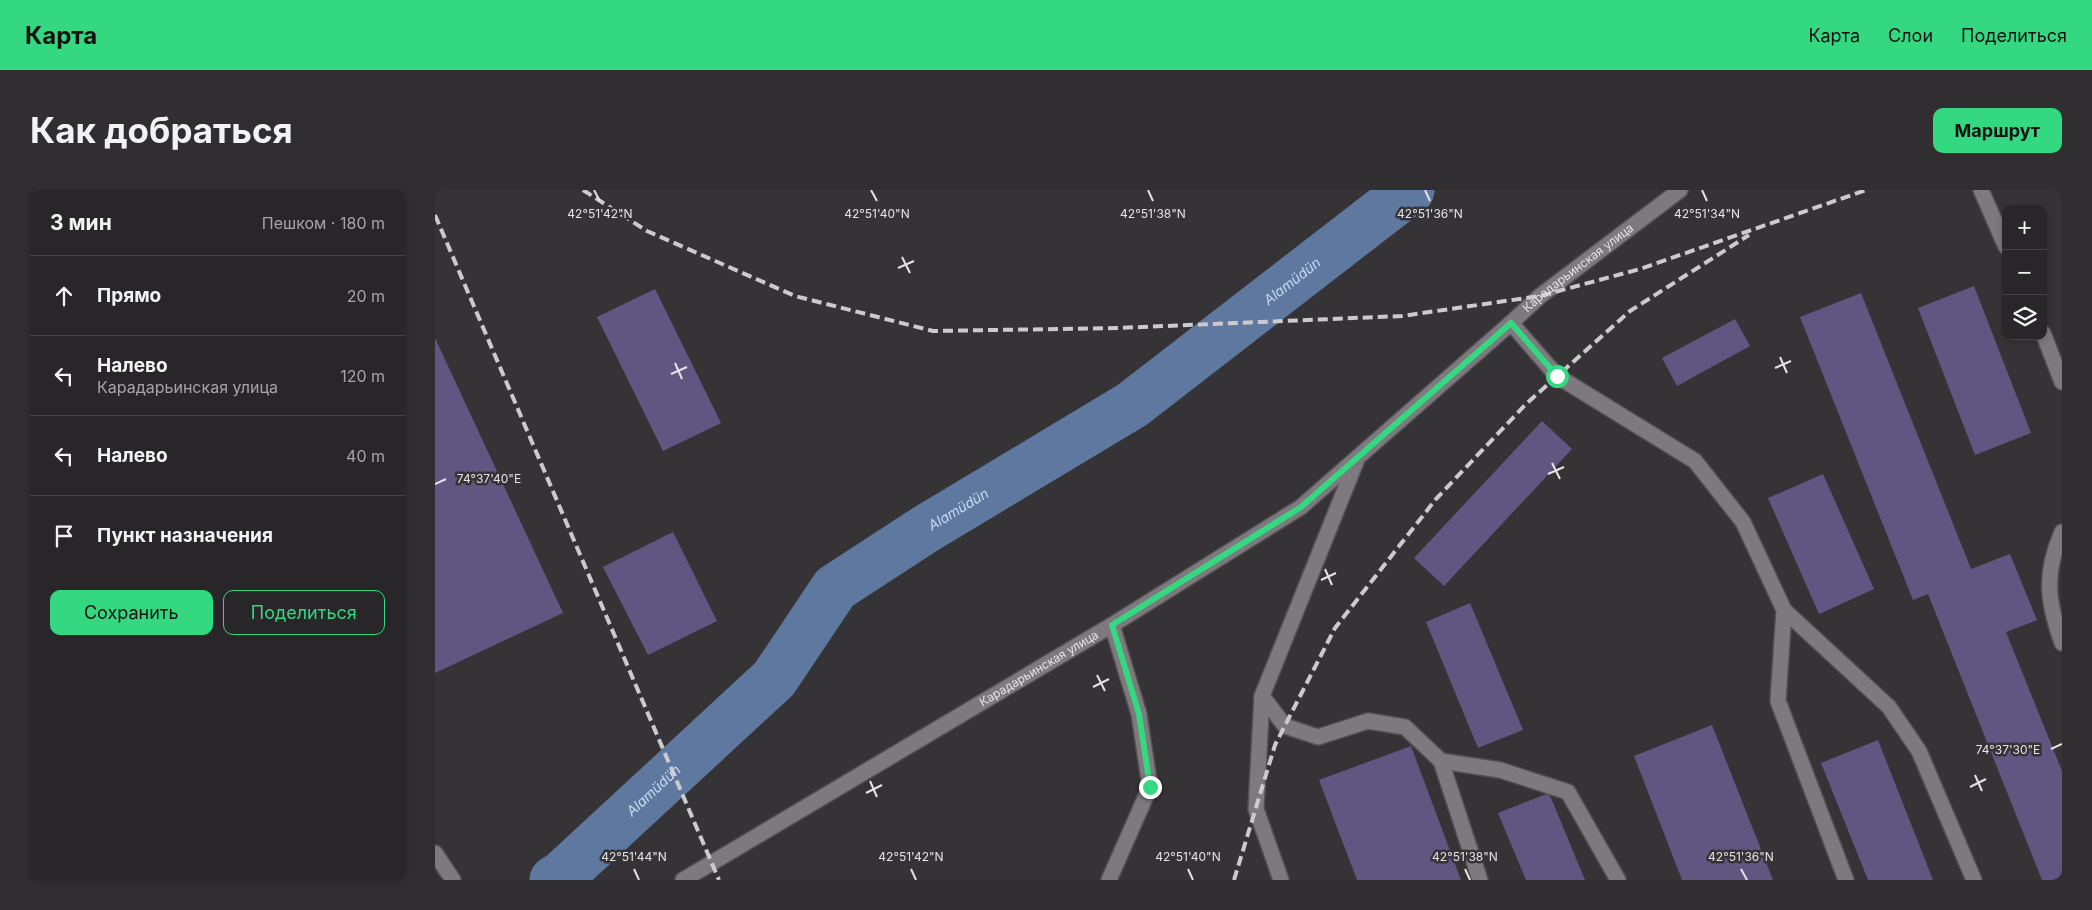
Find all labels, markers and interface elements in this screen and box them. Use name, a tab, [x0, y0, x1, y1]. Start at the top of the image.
text: Карта	[25, 21, 97, 50]
text: Карта	[1808, 25, 1860, 46]
text: Слои	[1888, 25, 1933, 46]
text: Поделиться	[1961, 25, 2067, 46]
button: Маршрут	[1933, 108, 2062, 153]
text: Как добраться	[30, 109, 293, 151]
map controls	[2002, 205, 2047, 340]
button: +	[2002, 205, 2047, 250]
text: 42°51'42"N	[567, 206, 633, 221]
text: 42°51'40"N	[844, 206, 910, 221]
text: 42°51'38"N	[1120, 206, 1186, 221]
text: 42°51'36"N	[1397, 206, 1463, 221]
text: 42°51'34"N	[1674, 206, 1740, 221]
text: 3 мин	[50, 210, 112, 235]
text: Пешком · 180 m	[262, 213, 385, 233]
street label: Карадарьинская улица	[1519, 220, 1636, 315]
button: −	[2002, 250, 2047, 295]
water label: Alamüdün	[1259, 253, 1324, 309]
icon: ahead	[50, 282, 78, 310]
text: Прямо	[97, 284, 161, 307]
text: 20 m	[347, 286, 385, 306]
button: layers	[2002, 295, 2047, 340]
text: Налево	[97, 354, 168, 377]
icon: left	[50, 362, 78, 390]
route start	[1546, 365, 1569, 388]
text: 120 m	[340, 366, 385, 386]
text: Карадарьинская улица	[97, 377, 278, 397]
icon: left	[50, 442, 78, 470]
text: Налево	[97, 444, 168, 467]
text: 40 m	[346, 446, 385, 466]
text: 74°37'40"E	[457, 471, 521, 486]
water label: Alamüdün	[924, 484, 991, 534]
icon: arrive	[50, 522, 78, 550]
text: Пункт назначения	[97, 524, 273, 547]
button: Сохранить	[50, 590, 213, 635]
button: Поделиться	[223, 590, 385, 635]
street label: Карадарьинская улица	[976, 627, 1101, 709]
text: 74°37'30"E	[1976, 742, 2040, 757]
water label: Alamüdün	[622, 761, 684, 820]
route end	[1139, 776, 1162, 799]
text: 42°51'44"N	[601, 849, 667, 864]
text: 42°51'42"N	[878, 849, 944, 864]
text: 42°51'40"N	[1155, 849, 1221, 864]
text: 42°51'38"N	[1432, 849, 1498, 864]
text: 42°51'36"N	[1708, 849, 1774, 864]

